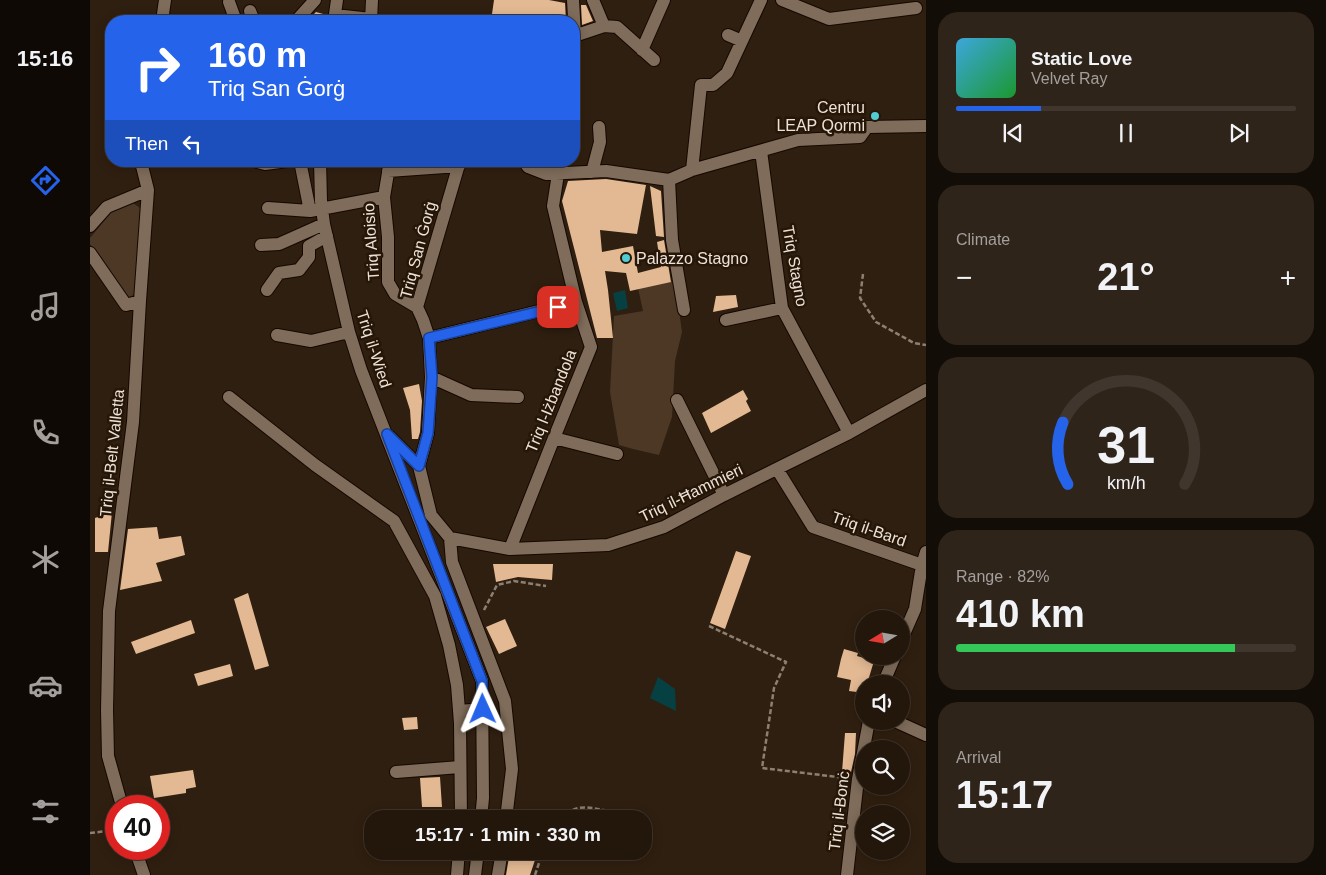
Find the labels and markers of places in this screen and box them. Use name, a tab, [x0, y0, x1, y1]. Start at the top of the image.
place label: Centru LEAP Qormi	[776, 99, 865, 134]
marker: Centru LEAP Qormi	[869, 110, 881, 122]
place label: Palazzo Stagno	[636, 250, 748, 267]
marker: Palazzo Stagno	[620, 252, 632, 264]
pin	[537, 286, 579, 328]

